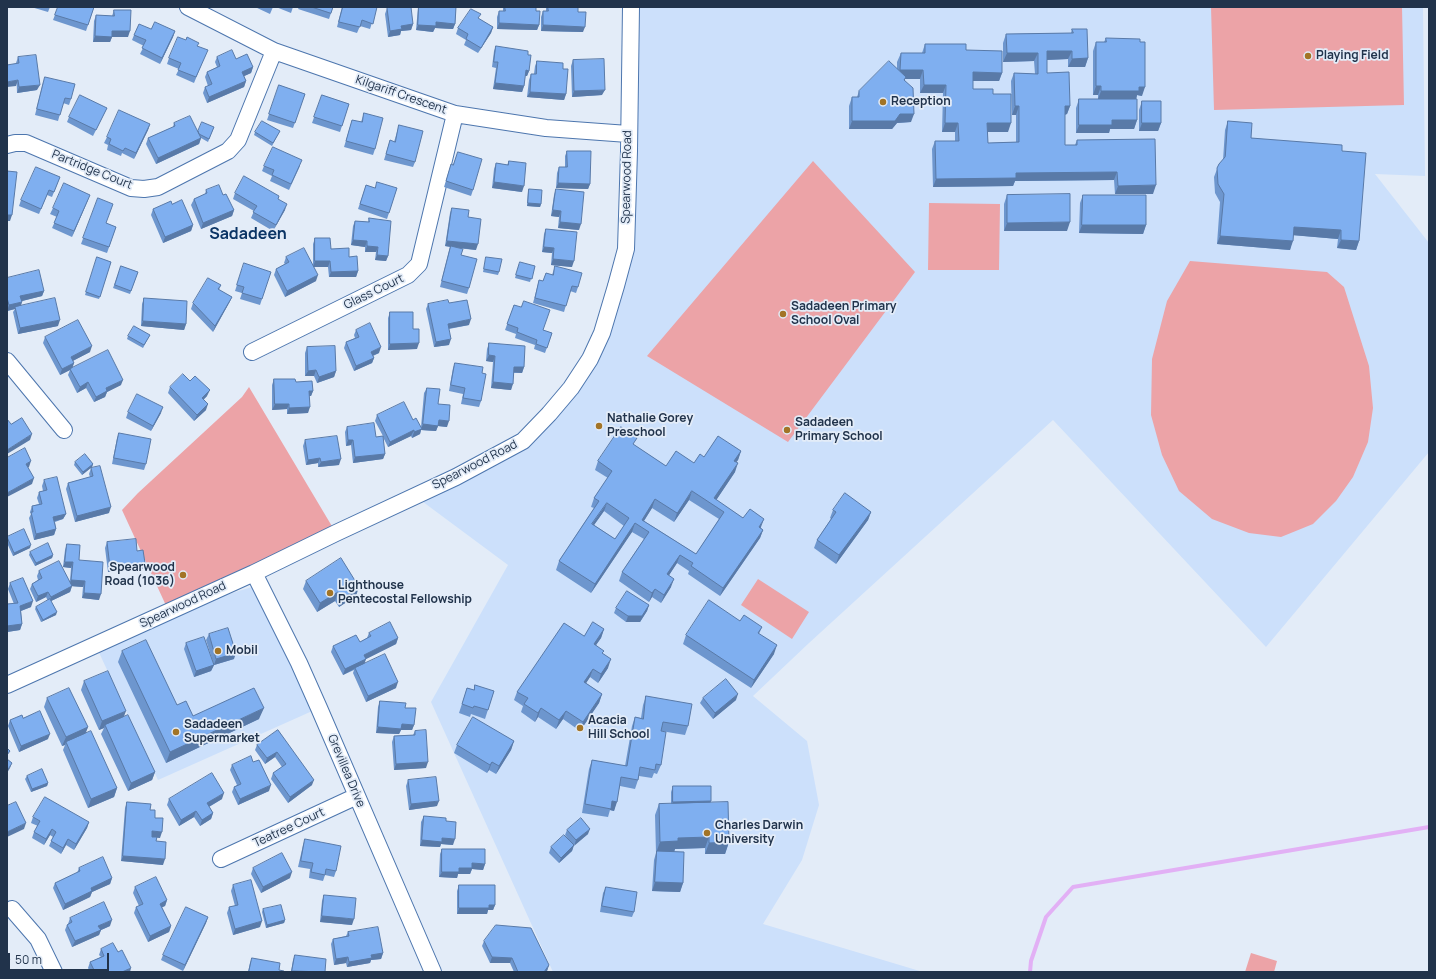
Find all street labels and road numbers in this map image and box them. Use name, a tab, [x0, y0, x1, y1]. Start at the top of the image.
street label: Kilgariff Crescent	[354, 73, 448, 117]
street label: Spearwood Road	[619, 130, 635, 224]
street label: Partridge Court	[50, 147, 134, 193]
street label: Glass Court	[342, 271, 406, 313]
street label: Spearwood Road	[430, 437, 520, 493]
street label: Spearwood Road	[138, 579, 228, 631]
street label: Grevillea Drive	[324, 732, 368, 810]
street label: Teatree Court	[251, 805, 327, 851]

